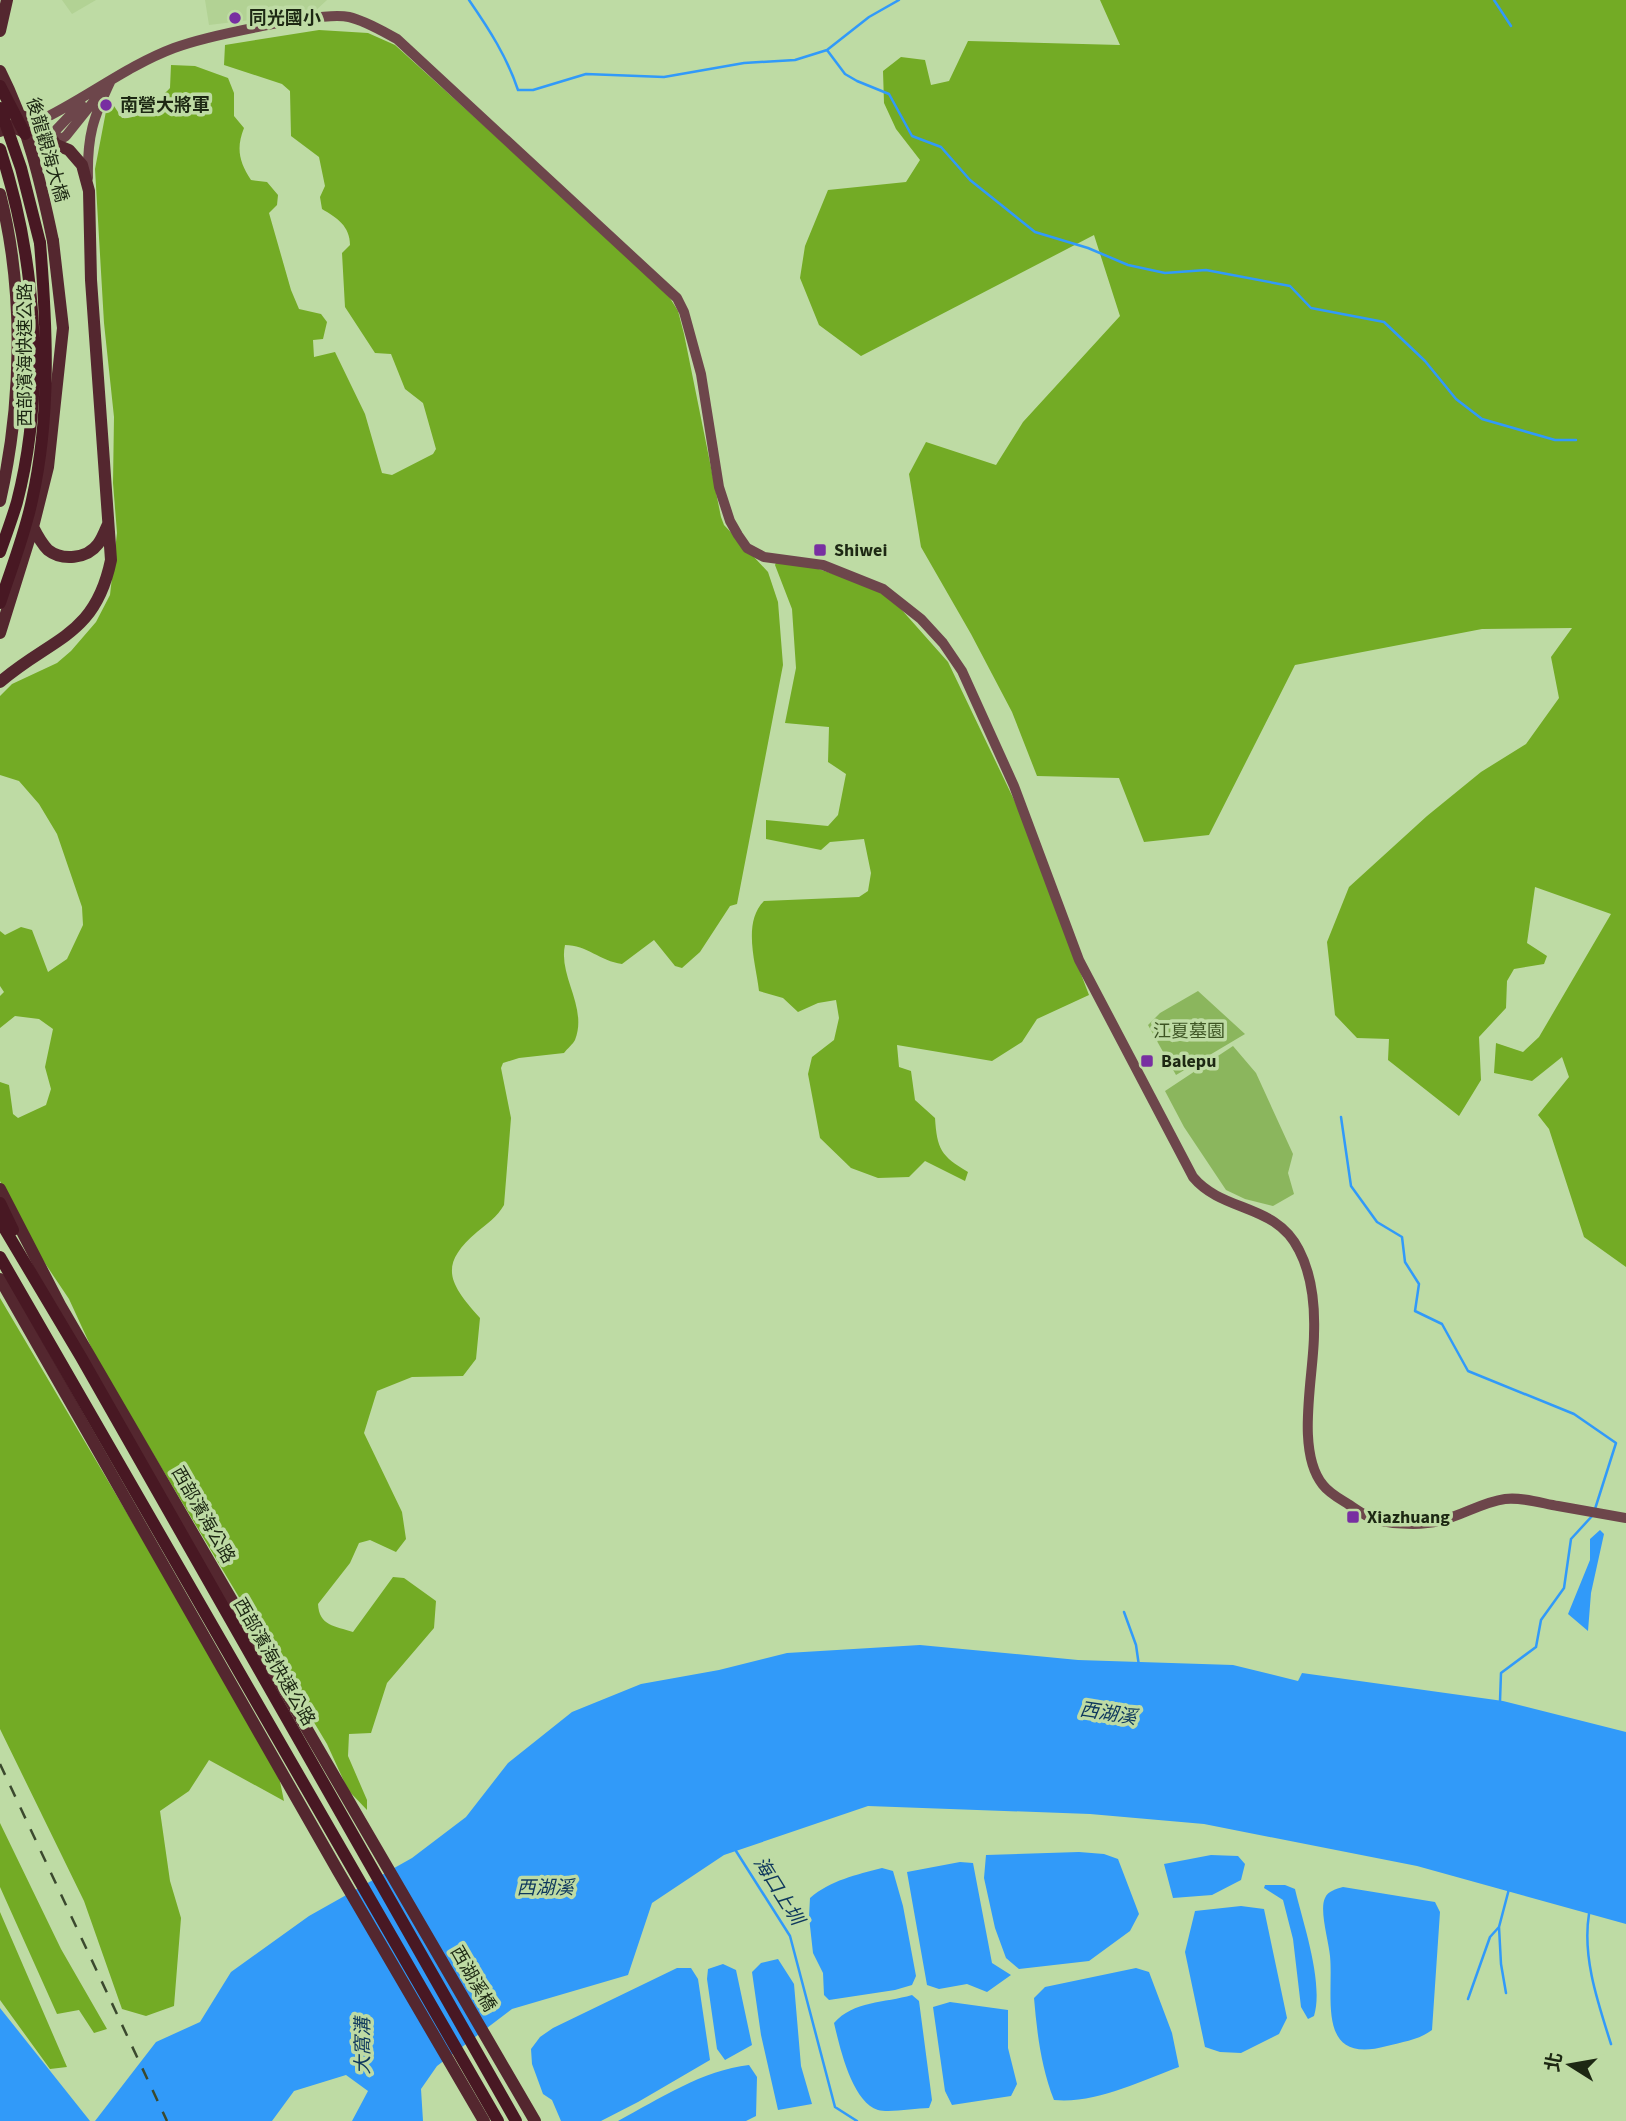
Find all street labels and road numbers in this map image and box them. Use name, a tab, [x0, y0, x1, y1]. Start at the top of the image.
street label: 後龍觀海大橋	[20, 95, 74, 205]
street label: 西部濱海快速公路	[13, 283, 38, 427]
street label: 西部濱海公路	[165, 1462, 241, 1568]
street label: 西部濱海快速公路	[227, 1593, 321, 1731]
street label: 西湖溪橋	[444, 1942, 502, 2016]

